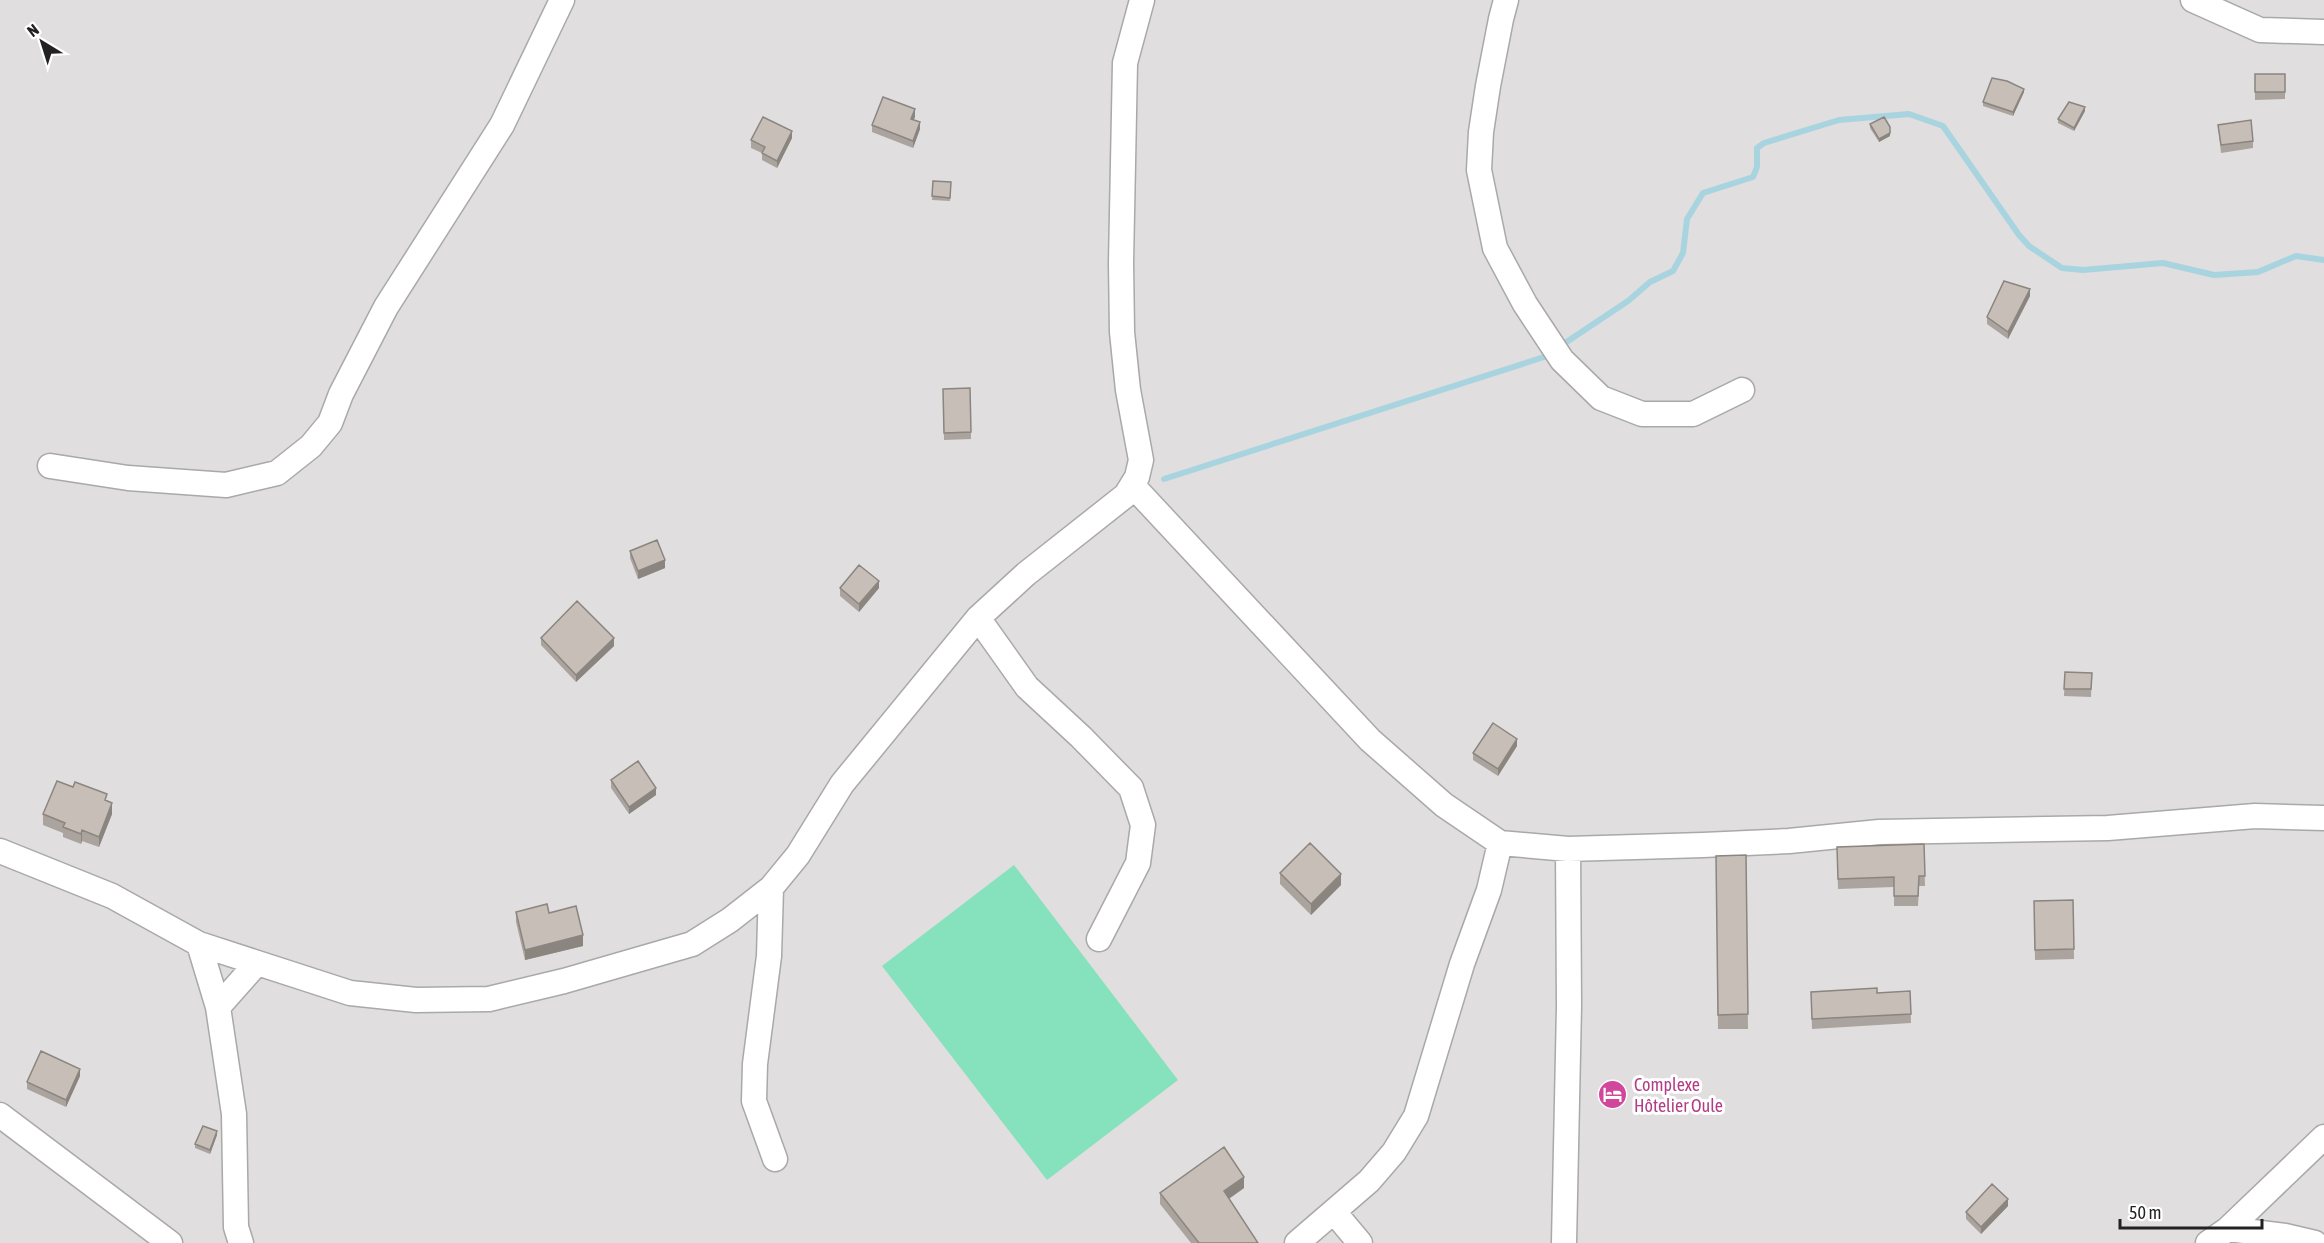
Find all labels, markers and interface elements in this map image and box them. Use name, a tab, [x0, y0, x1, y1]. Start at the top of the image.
north arrow	[12, 12, 72, 72]
text: N	[23, 20, 42, 40]
place label: Complexe Hôtelier Oule	[1634, 1074, 1723, 1116]
hotel icon: Complexe Hôtelier Oule	[1597, 1078, 1629, 1110]
scale bar	[2120, 1192, 2262, 1230]
text: 50 m	[2129, 1202, 2161, 1223]

